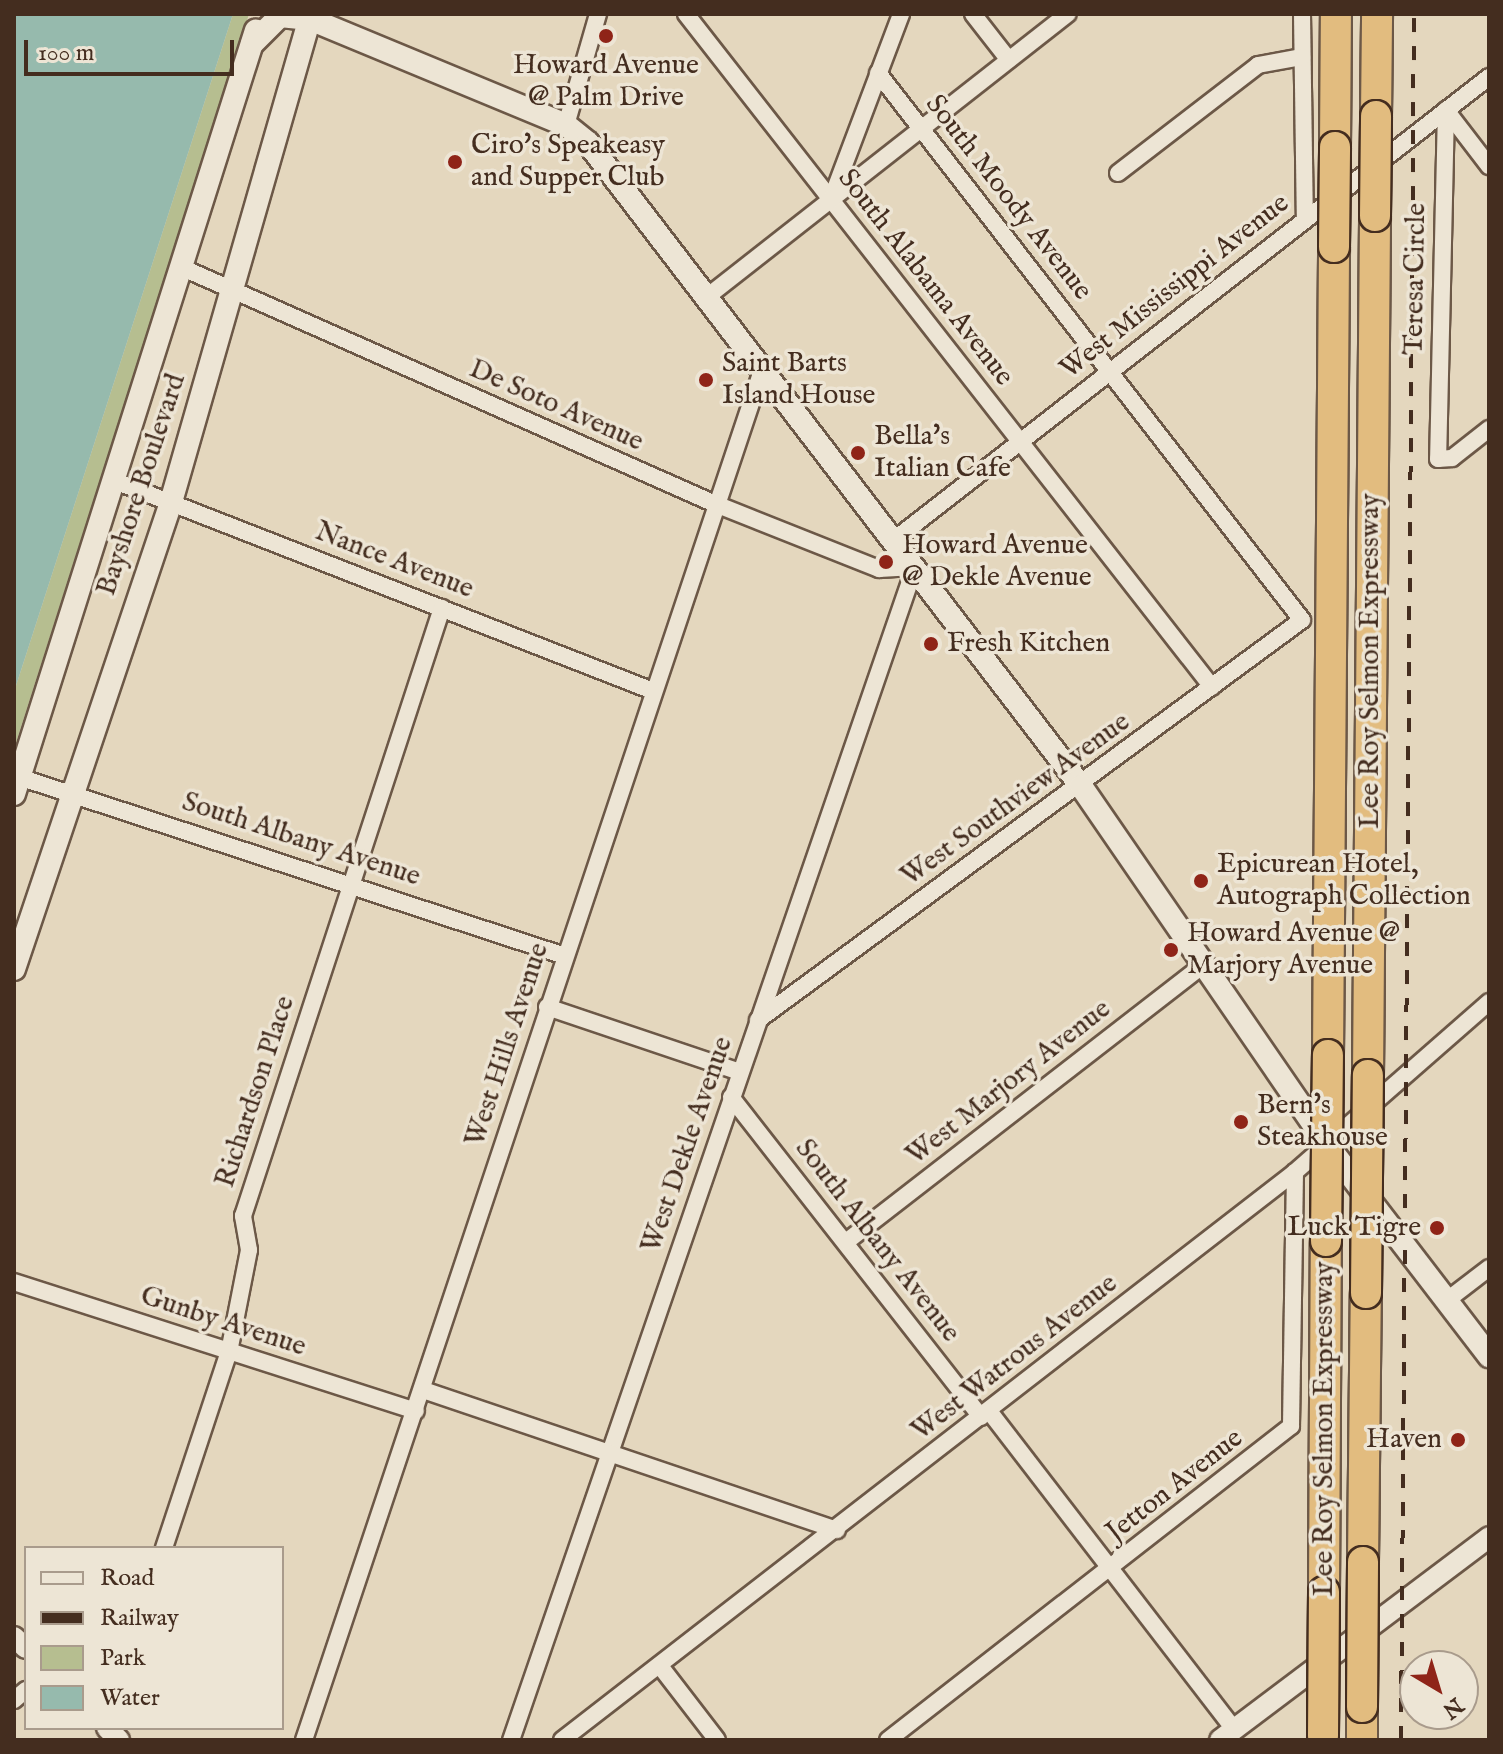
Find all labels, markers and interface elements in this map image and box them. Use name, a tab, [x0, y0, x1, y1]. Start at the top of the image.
scale bar	[28, 24, 238, 74]
marker: Howard Avenue @ Palm Drive	[597, 27, 615, 45]
text: 100 m	[38, 38, 94, 69]
place label: Howard Avenue @ Palm Drive	[513, 49, 699, 115]
street label: South Moody Avenue	[918, 89, 1098, 307]
place label: Ciro's Speakeasy and Supper Club	[471, 129, 665, 195]
marker: Ciro's Speakeasy and Supper Club	[446, 153, 464, 171]
street label: South Alabama Avenue	[830, 163, 1020, 393]
street label: West Mississippi Avenue	[1054, 187, 1296, 387]
street label: Teresa Circle	[1398, 203, 1434, 355]
place label: Saint Barts Island House	[722, 347, 875, 413]
street label: De Soto Avenue	[464, 353, 648, 459]
street label: Bayshore Boulevard	[90, 370, 194, 600]
marker: Saint Barts Island House	[697, 371, 715, 389]
place label: Bella's Italian Cafe	[874, 420, 1011, 486]
marker: Bella's Italian Cafe	[849, 444, 867, 462]
street label: Lee Roy Selmon Expressway	[1354, 493, 1388, 829]
street label: Nance Avenue	[310, 515, 478, 607]
place label: Howard Avenue @ Dekle Avenue	[902, 529, 1092, 595]
marker: Howard Avenue @ Dekle Avenue	[877, 553, 895, 571]
place label: Fresh Kitchen	[947, 627, 1110, 661]
marker: Fresh Kitchen	[922, 635, 940, 653]
street label: West Southview Avenue	[895, 706, 1137, 894]
street label: South Albany Avenue	[178, 786, 424, 894]
place label: Epicurean Hotel, Autograph Collection	[1217, 848, 1471, 914]
marker: Epicurean Hotel, Autograph Collection	[1192, 872, 1210, 890]
place label: Howard Avenue @ Marjory Avenue	[1187, 917, 1400, 983]
street label: West Hills Avenue	[459, 939, 557, 1151]
marker: Howard Avenue @ Marjory Avenue	[1162, 941, 1180, 959]
street label: Richardson Place	[209, 992, 303, 1192]
street label: West Marjory Avenue	[900, 993, 1118, 1173]
street label: West Dekle Avenue	[635, 1033, 741, 1257]
place label: Bern's Steakhouse	[1257, 1089, 1388, 1155]
marker: Bern's Steakhouse	[1232, 1113, 1250, 1131]
street label: South Albany Avenue	[787, 1133, 967, 1349]
place label: Luck Tigre	[1287, 1211, 1421, 1245]
marker: Luck Tigre	[1428, 1219, 1446, 1237]
street label: Lee Roy Selmon Expressway	[1308, 1261, 1342, 1597]
street label: West Watrous Avenue	[905, 1267, 1125, 1449]
street label: Gunby Avenue	[136, 1279, 310, 1365]
street label: Jetton Avenue	[1100, 1422, 1250, 1550]
place label: Haven	[1366, 1423, 1442, 1457]
marker: Haven	[1449, 1431, 1467, 1449]
legend	[24, 1546, 284, 1730]
text: Road	[100, 1563, 154, 1594]
text: Railway	[100, 1603, 179, 1634]
text: Park	[100, 1643, 146, 1674]
north arrow	[1399, 1650, 1479, 1730]
text: Water	[100, 1683, 160, 1714]
text: N	[1436, 1690, 1469, 1724]

